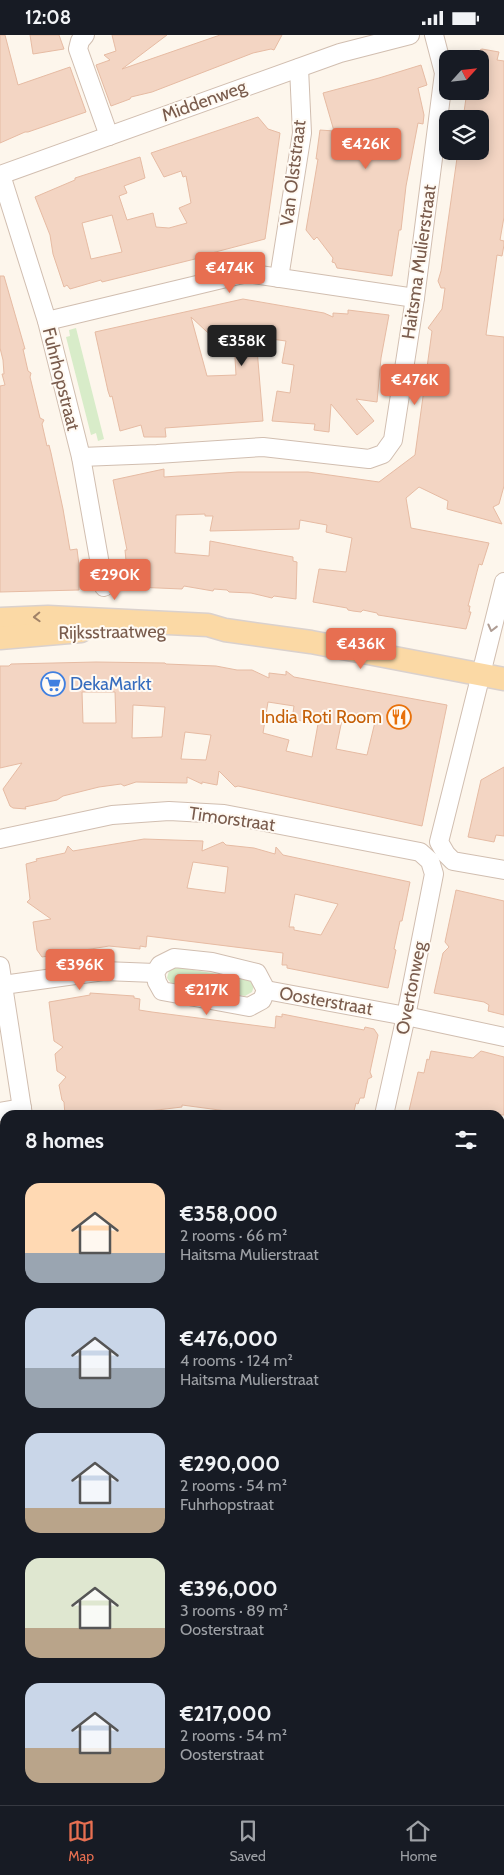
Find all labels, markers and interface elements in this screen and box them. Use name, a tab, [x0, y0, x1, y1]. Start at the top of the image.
text: 12:08	[25, 6, 71, 29]
north arrow	[439, 50, 489, 100]
map controls	[439, 50, 489, 160]
street label: Middenweg	[159, 75, 250, 126]
button: layers	[439, 110, 489, 160]
street label: Van Olststraat	[276, 119, 310, 227]
pin: €426K	[331, 127, 401, 170]
text: €426K	[342, 134, 390, 153]
street label: Haitsma Mulierstraat	[397, 183, 441, 341]
pin: €474K	[195, 251, 265, 294]
text: €474K	[206, 258, 254, 277]
street label: Fuhrhopstraat	[38, 325, 84, 433]
pin: €358K	[207, 325, 277, 367]
text: €358K	[218, 331, 266, 350]
pin: €476K	[380, 363, 450, 406]
text: €476K	[391, 370, 439, 389]
pin: €290K	[80, 559, 150, 601]
text: €290K	[90, 565, 140, 584]
one-way arrow	[32, 612, 40, 623]
street label: Rijksstraatweg	[58, 620, 167, 644]
one-way arrow	[487, 623, 498, 632]
pin: €436K	[326, 627, 396, 670]
text: €436K	[337, 634, 385, 653]
supermarket icon: DekaMarkt	[40, 671, 66, 697]
place label: DekaMarkt	[70, 673, 152, 695]
restaurant icon: India Roti Room	[386, 704, 412, 730]
place label: India Roti Room	[261, 706, 382, 728]
street label: Timorstraat	[187, 802, 277, 836]
street label: Overtonweg	[391, 939, 431, 1036]
pin: €396K	[45, 949, 115, 991]
text: €396K	[57, 955, 103, 974]
pin: €217K	[172, 973, 242, 1016]
text: €217K	[186, 980, 228, 999]
street label: Oosterstraat	[278, 982, 374, 1020]
icon: filters	[452, 1126, 480, 1154]
text: 8 homes	[25, 1128, 104, 1153]
text: €358,000	[180, 1201, 278, 1226]
icon: home	[65, 1203, 125, 1263]
text: 2 rooms · 66 m²	[180, 1226, 287, 1245]
text: Haitsma Mulierstraat	[180, 1245, 319, 1264]
text: €476,000	[180, 1326, 278, 1351]
icon: home	[65, 1328, 125, 1388]
text: 4 rooms · 124 m²	[180, 1351, 293, 1370]
text: Haitsma Mulierstraat	[180, 1370, 319, 1389]
text: €290,000	[180, 1451, 280, 1476]
icon: home	[65, 1453, 125, 1513]
text: 2 rooms · 54 m²	[180, 1476, 287, 1495]
text: Fuhrhopstraat	[180, 1495, 274, 1514]
text: €396,000	[180, 1576, 278, 1601]
icon: home	[65, 1578, 125, 1638]
text: 3 rooms · 89 m²	[180, 1601, 288, 1620]
text: Oosterstraat	[180, 1620, 264, 1639]
text: €217,000	[180, 1701, 271, 1726]
icon: home	[65, 1703, 125, 1763]
text: 2 rooms · 54 m²	[180, 1726, 287, 1745]
text: Oosterstraat	[180, 1745, 264, 1764]
tab: Map	[67, 1817, 95, 1865]
tab: Saved	[229, 1817, 266, 1865]
tab: Home	[400, 1817, 437, 1865]

